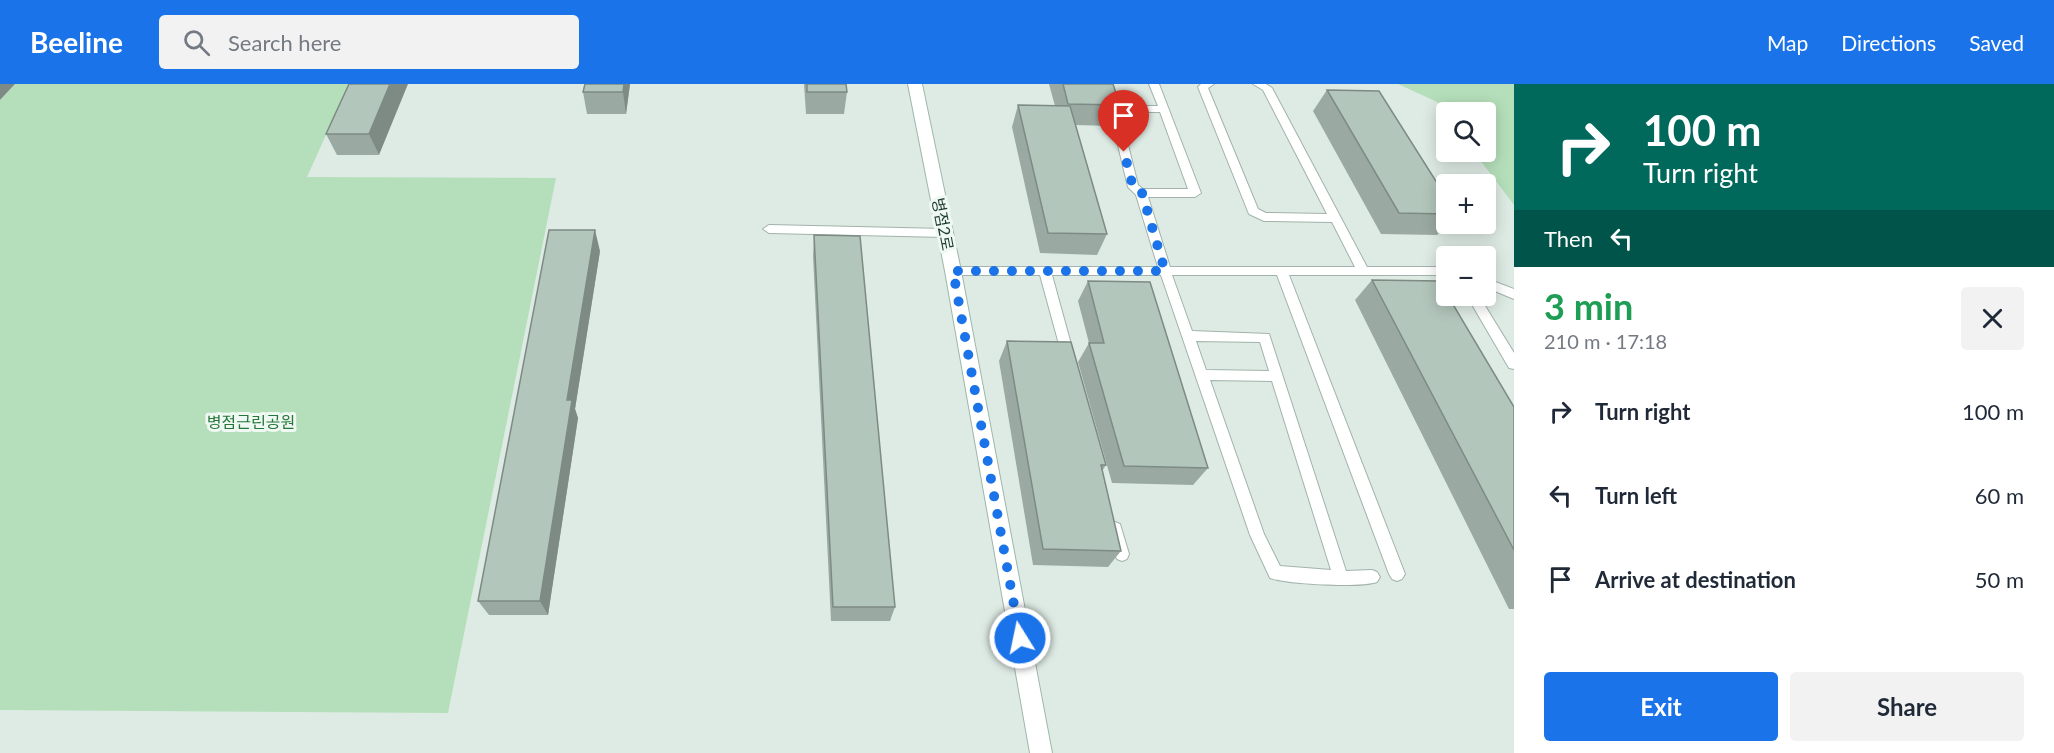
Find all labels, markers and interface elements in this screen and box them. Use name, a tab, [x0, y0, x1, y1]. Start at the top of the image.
search box	[159, 15, 579, 69]
text: Beeline	[30, 25, 123, 59]
icon: search	[180, 26, 213, 59]
text: Search here	[228, 29, 341, 56]
text: Map	[1767, 30, 1808, 55]
text: Directions	[1841, 30, 1936, 55]
text: Saved	[1969, 30, 2024, 55]
pin	[1098, 90, 1149, 152]
icon: arrive	[1107, 99, 1140, 132]
map controls	[1436, 102, 1496, 306]
button: search	[1436, 102, 1496, 162]
text: 100 m	[1643, 105, 1761, 155]
icon: right	[1544, 108, 1622, 186]
text: Turn right	[1643, 156, 1758, 189]
button: +	[1436, 174, 1496, 234]
street label: 병점2로	[929, 196, 958, 252]
icon: left	[1605, 222, 1638, 255]
text: Then	[1544, 225, 1593, 252]
button: −	[1436, 246, 1496, 306]
text: 3 min	[1544, 284, 1633, 328]
button: close	[1961, 287, 2024, 350]
text: 210 m · 17:18	[1544, 329, 1667, 353]
icon: right	[1544, 395, 1577, 428]
text: Turn right	[1595, 398, 1690, 425]
text: 100 m	[1962, 398, 2024, 425]
park label: 병점근린공원	[207, 412, 295, 431]
icon: left	[1544, 479, 1577, 512]
text: Turn left	[1595, 482, 1677, 509]
text: 60 m	[1975, 482, 2024, 509]
icon: arrive	[1544, 563, 1577, 596]
text: Arrive at destination	[1595, 566, 1796, 593]
text: 50 m	[1975, 566, 2024, 593]
position arrow	[988, 606, 1052, 670]
button: Exit	[1544, 672, 1778, 741]
button: Share	[1790, 672, 2024, 741]

